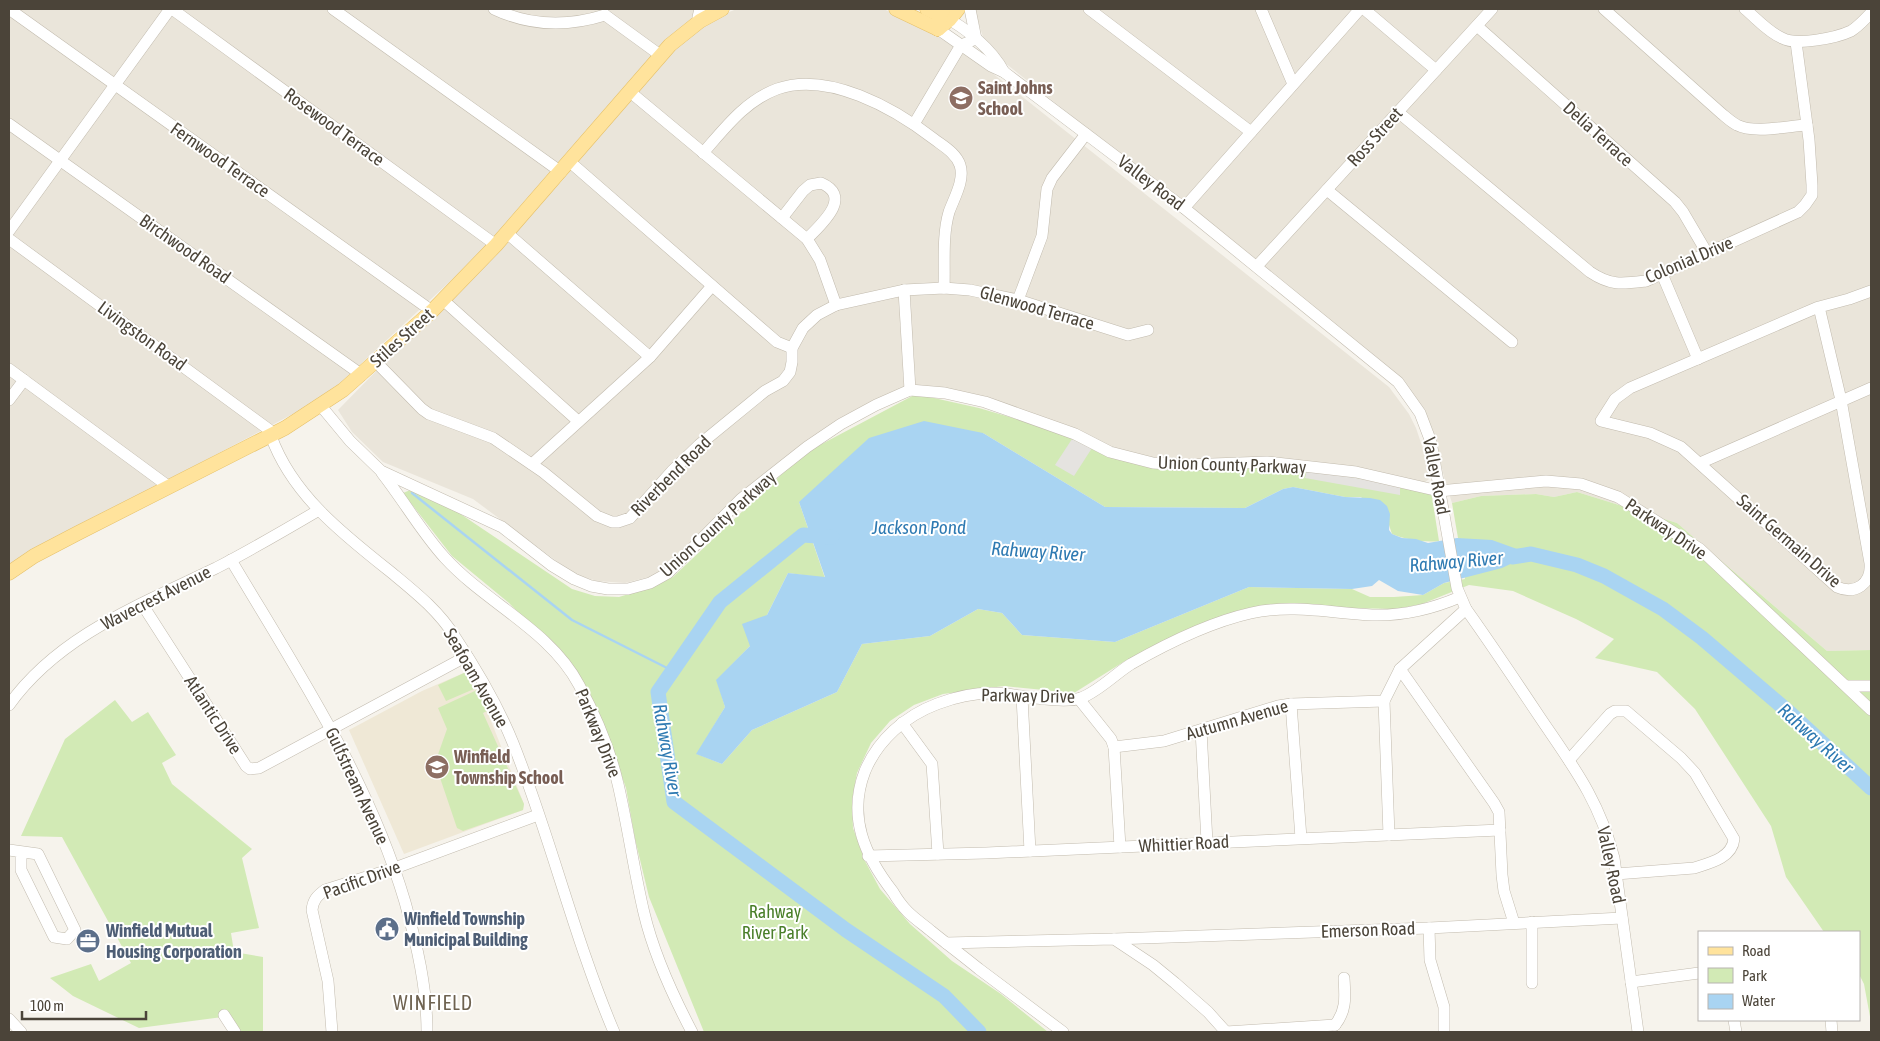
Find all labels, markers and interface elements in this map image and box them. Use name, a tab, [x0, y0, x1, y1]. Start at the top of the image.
place label: Saint Johns School	[978, 77, 1053, 119]
street label: Rosewood Terrace	[280, 83, 389, 170]
school or university icon: Saint Johns School	[948, 85, 974, 111]
street label: Delia Terrace	[1559, 97, 1637, 170]
street label: Ross Street	[1343, 103, 1407, 170]
street label: Fernwood Terrace	[167, 118, 274, 201]
street label: Valley Road	[1114, 151, 1189, 215]
street label: Birchwood Road	[136, 210, 235, 288]
street label: Colonial Drive	[1642, 232, 1736, 287]
street label: Glenwood Terrace	[978, 281, 1097, 334]
street label: Livingston Road	[94, 296, 191, 375]
street label: Stiles Street	[366, 304, 438, 372]
street label: Riverbend Road	[626, 431, 715, 520]
street label: Valley Road	[1419, 435, 1454, 516]
street label: Union County Parkway	[1157, 451, 1307, 478]
street label: Union County Parkway	[655, 466, 780, 581]
street label: Saint Germain Drive	[1733, 490, 1846, 592]
street label: Parkway Drive	[1622, 494, 1711, 564]
water label: Jackson Pond	[871, 516, 966, 538]
water label: Rahway River	[990, 537, 1087, 565]
water label: Rahway River	[1408, 546, 1505, 576]
street label: Wavecrest Avenue	[97, 561, 214, 634]
street label: Seafoam Avenue	[440, 624, 513, 731]
street label: Atlantic Drive	[180, 672, 247, 758]
street label: Parkway Drive	[981, 684, 1075, 707]
street label: Parkway Drive	[571, 685, 626, 780]
street label: Autumn Avenue	[1183, 695, 1290, 744]
water label: Rahway River	[1774, 698, 1859, 778]
water label: Rahway River	[649, 702, 687, 799]
street label: Gulfstream Avenue	[321, 724, 394, 848]
place label: Winfield Township School	[453, 746, 564, 788]
school or university icon: Winfield Township School	[424, 754, 450, 780]
street label: Valley Road	[1593, 824, 1630, 905]
street label: Whittier Road	[1138, 831, 1230, 856]
street label: Pacific Drive	[320, 856, 403, 903]
park label: Rahway River Park	[742, 901, 808, 943]
place label: Winfield Township Municipal Building	[403, 908, 528, 950]
public building icon: Winfield Township Municipal Building	[374, 916, 400, 942]
street label: Emerson Road	[1320, 917, 1416, 942]
place label: Winfield Mutual Housing Corporation	[105, 920, 242, 962]
office icon: Winfield Mutual Housing Corporation	[75, 928, 101, 954]
legend	[1698, 931, 1860, 1021]
text: Road	[1742, 942, 1771, 959]
text: Park	[1742, 967, 1767, 984]
scale bar	[22, 988, 146, 1020]
district label: WINFIELD	[393, 991, 473, 1014]
text: Water	[1742, 992, 1775, 1009]
text: 100 m	[30, 997, 64, 1014]

